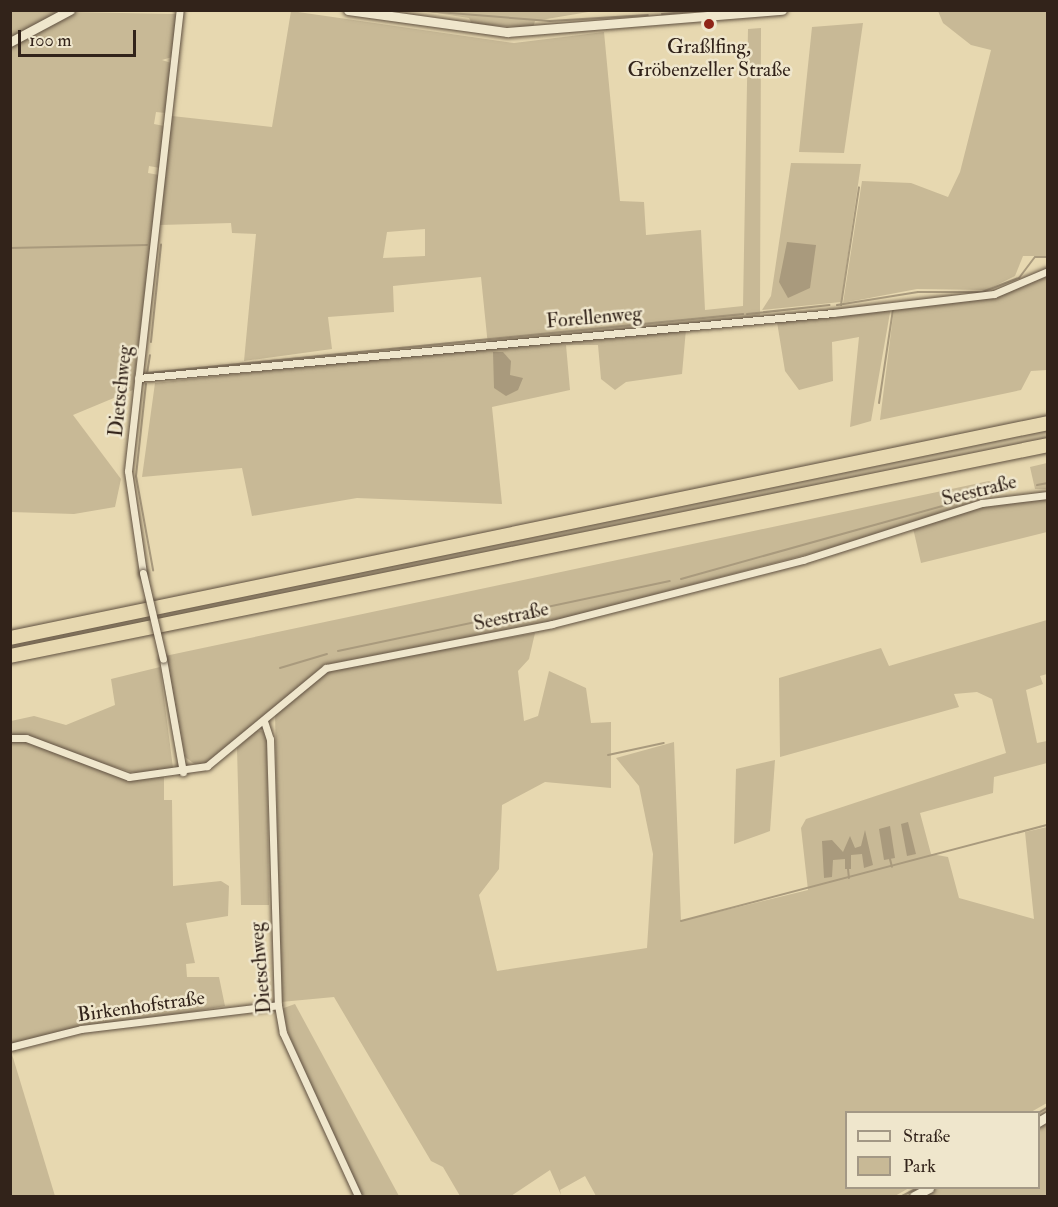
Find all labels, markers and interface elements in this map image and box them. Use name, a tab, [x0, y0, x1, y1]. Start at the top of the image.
marker: Graßlfing, Gröbenzeller Straße	[702, 17, 716, 31]
scale bar	[21, 18, 140, 56]
text: 100 m	[29, 29, 72, 52]
place label: Graßlfing, Gröbenzeller Straße	[628, 34, 790, 81]
street label: Forellenweg	[545, 301, 643, 333]
street label: Dietschweg	[103, 344, 137, 438]
street label: Seestraße	[939, 469, 1019, 511]
street label: Seestraße	[471, 596, 551, 636]
street label: Dietschweg	[244, 921, 276, 1015]
street label: Birkenhofstraße	[76, 985, 206, 1027]
legend	[845, 1111, 1040, 1189]
text: Straße	[903, 1125, 950, 1148]
text: Park	[903, 1155, 936, 1178]

